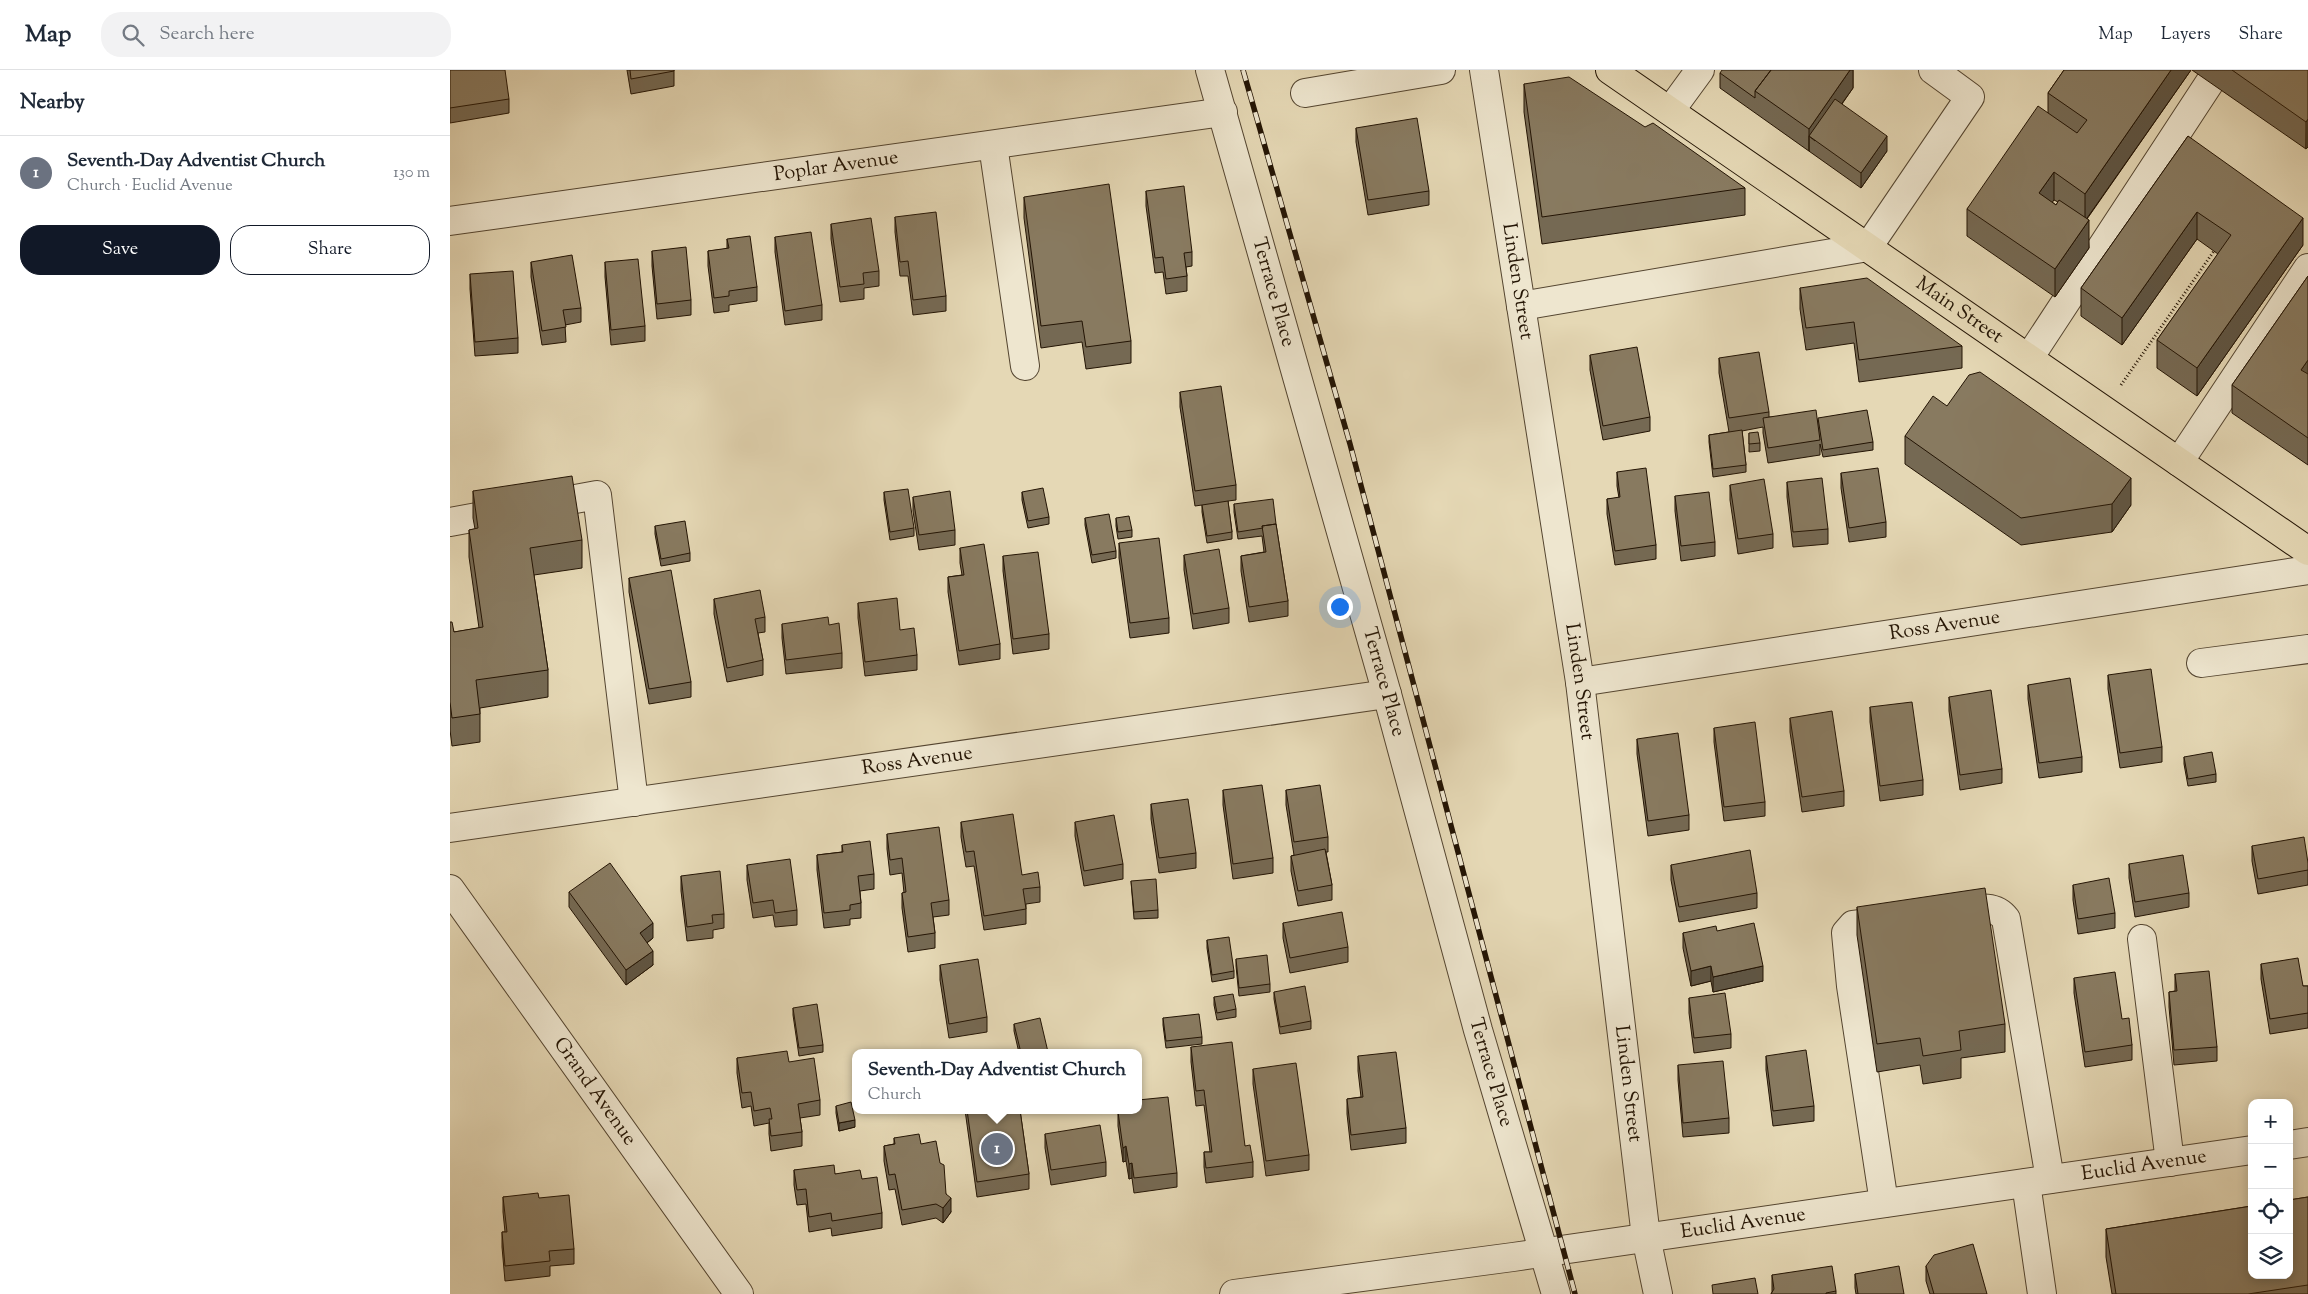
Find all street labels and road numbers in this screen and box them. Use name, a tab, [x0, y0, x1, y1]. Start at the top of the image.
street label: Poplar Avenue	[772, 143, 900, 190]
street label: Linden Street	[1494, 221, 1541, 342]
street label: Terrace Place	[1244, 234, 1302, 350]
street label: Main Street	[1909, 270, 2009, 351]
street label: Ross Avenue	[1887, 603, 2002, 649]
street label: Linden Street	[1556, 621, 1601, 742]
street label: Terrace Place	[1354, 624, 1412, 740]
street label: Ross Avenue	[860, 739, 975, 783]
street label: Terrace Place	[1461, 1015, 1520, 1130]
street label: Linden Street	[1606, 1024, 1649, 1144]
street label: Grand Avenue	[546, 1031, 643, 1152]
street label: Euclid Avenue	[2079, 1142, 2209, 1189]
street label: Euclid Avenue	[1679, 1200, 1808, 1247]

